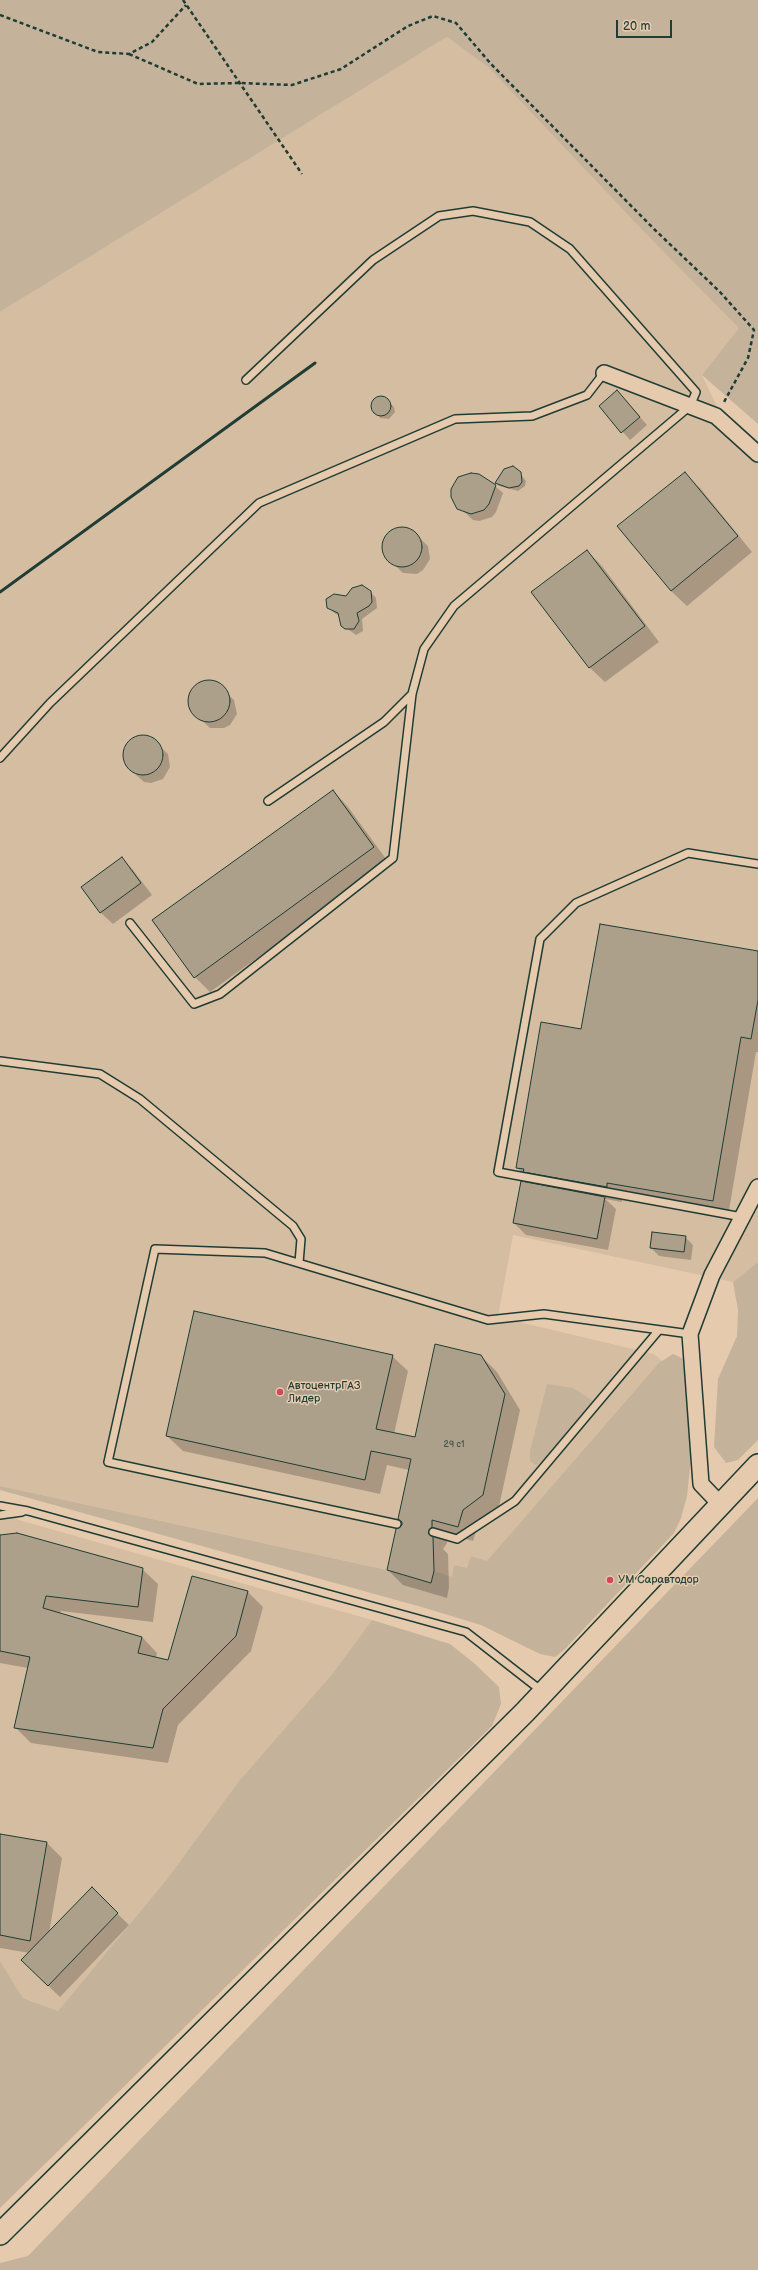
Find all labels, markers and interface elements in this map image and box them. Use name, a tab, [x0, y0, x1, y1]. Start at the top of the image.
scale bar	[618, 12, 674, 38]
text: 20 m	[623, 19, 650, 34]
place label: АвтоцентрГАЗ Лидер	[288, 1379, 360, 1405]
marker: АвтоцентрГАЗ Лидер	[275, 1387, 285, 1397]
house number: 29 с1	[444, 1440, 464, 1450]
place label: УМ Саравтодор	[618, 1573, 699, 1587]
marker: УМ Саравтодор	[605, 1575, 615, 1585]

